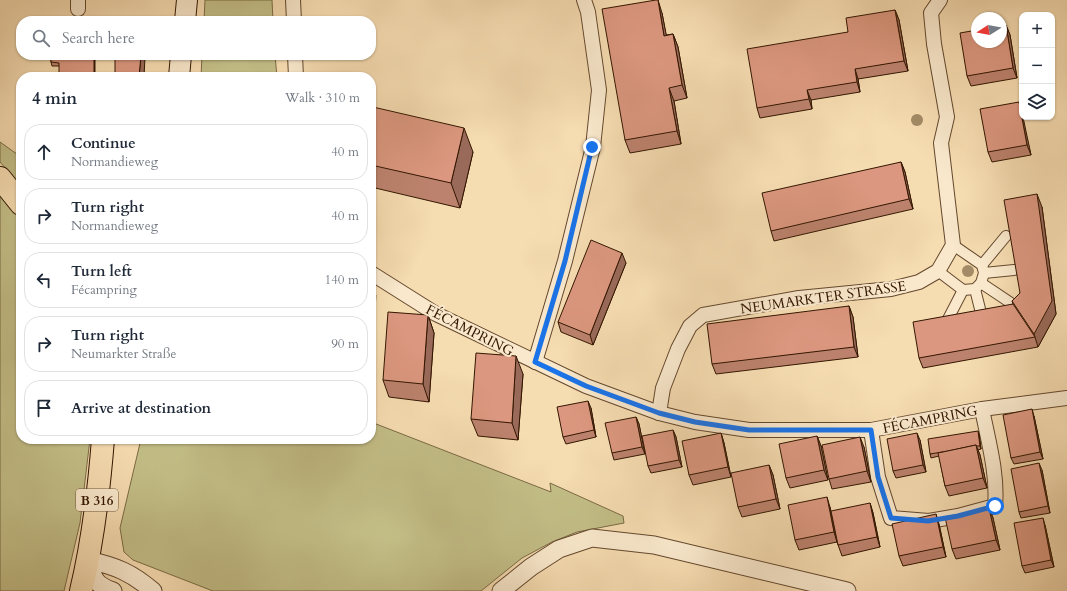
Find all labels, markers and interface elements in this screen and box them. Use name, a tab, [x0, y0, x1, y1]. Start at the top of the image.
north arrow	[971, 12, 1007, 48]
map controls	[1019, 12, 1055, 120]
button: +	[1019, 12, 1055, 48]
search box	[16, 16, 376, 60]
icon: search	[30, 27, 52, 49]
text: Search here	[62, 28, 135, 48]
button: −	[1019, 48, 1055, 84]
button: layers	[1019, 84, 1055, 120]
text: 4 min	[32, 87, 77, 110]
text: Walk · 310 m	[285, 89, 360, 107]
text: Continue	[71, 133, 136, 153]
route end	[583, 138, 601, 156]
icon: ahead	[33, 141, 55, 163]
text: 40 m	[331, 143, 359, 161]
text: Normandieweg	[71, 153, 158, 171]
text: Turn right	[71, 197, 144, 217]
icon: right	[33, 205, 55, 227]
text: 40 m	[331, 207, 359, 225]
text: Normandieweg	[71, 217, 158, 235]
text: Turn left	[71, 261, 132, 281]
icon: left	[33, 269, 55, 291]
text: 140 m	[325, 271, 359, 289]
street label: NEUMARKTER STRASSE	[739, 276, 908, 319]
text: Fécampring	[71, 281, 137, 299]
street label: FÉCAMPRING	[423, 300, 517, 361]
text: Turn right	[71, 325, 144, 345]
icon: right	[33, 333, 55, 355]
text: 90 m	[331, 335, 359, 353]
text: Neumarkter Straße	[71, 345, 176, 363]
icon: arrive	[33, 397, 55, 419]
text: Arrive at destination	[71, 398, 211, 418]
street label: FÉCAMPRING	[881, 401, 979, 438]
road number: B 316	[76, 489, 118, 511]
route start	[986, 497, 1004, 515]

